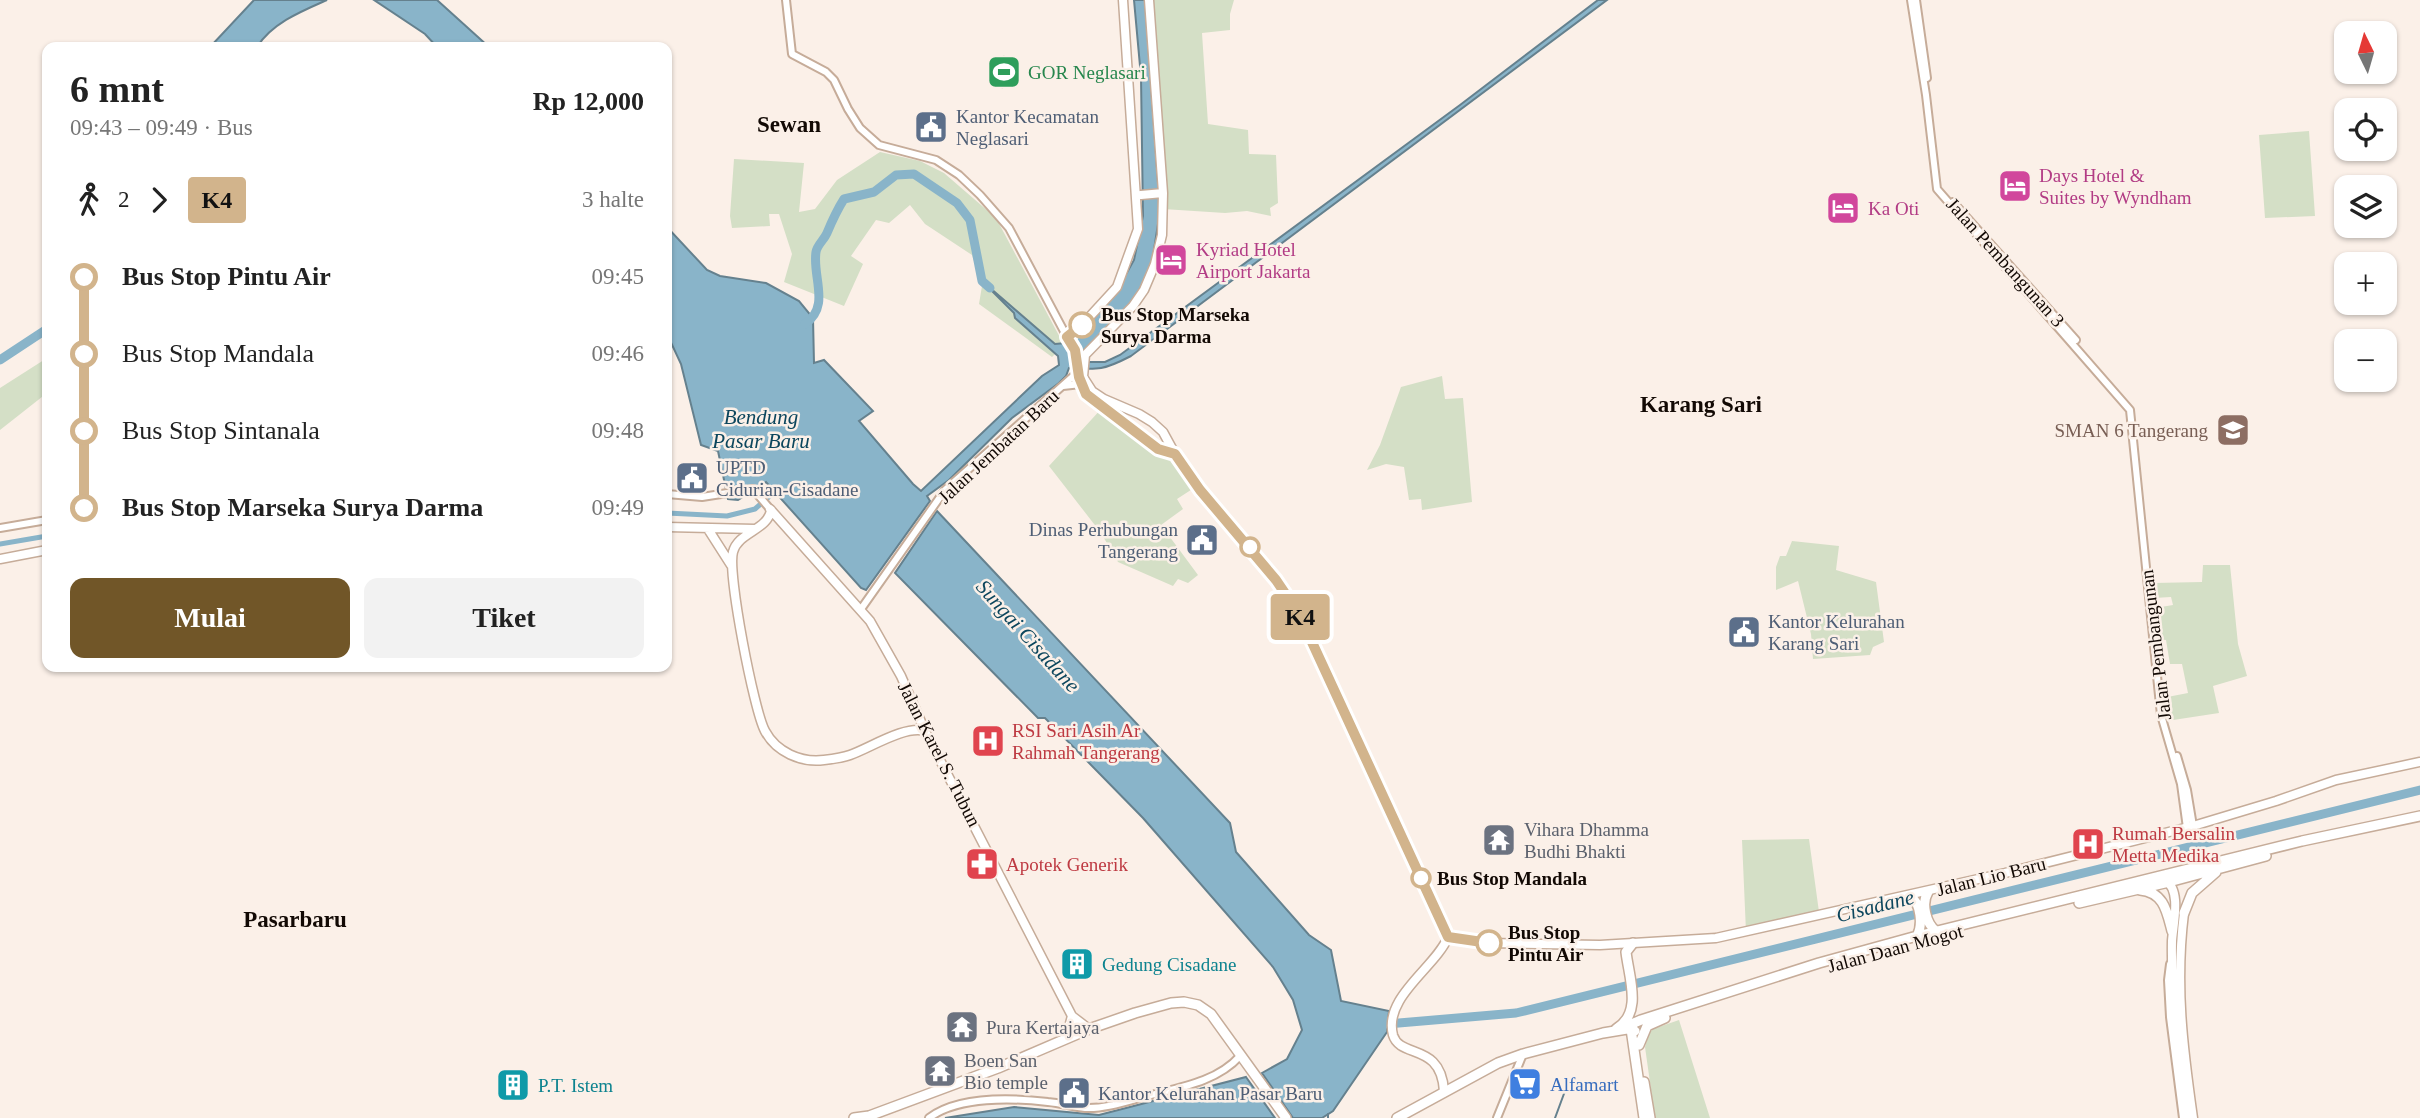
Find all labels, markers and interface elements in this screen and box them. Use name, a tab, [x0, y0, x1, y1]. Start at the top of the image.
north arrow	[2334, 21, 2398, 84]
map controls	[2334, 21, 2397, 392]
sports icon: GOR Neglasari	[985, 53, 1023, 91]
place label: GOR Neglasari	[1028, 62, 1146, 83]
text: 6 mnt	[70, 68, 164, 110]
text: Rp 12,000	[533, 87, 644, 116]
button: locate	[2334, 98, 2397, 161]
place label: Kantor Kecamatan Neglasari	[956, 106, 1099, 149]
public building icon: Kantor Kecamatan Neglasari	[912, 108, 950, 146]
district label: Sewan	[757, 112, 821, 137]
text: 09:43 – 09:49 · Bus	[70, 115, 253, 140]
place label: Days Hotel & Suites by Wyndham	[2039, 165, 2192, 208]
hotel icon: Days Hotel & Suites by Wyndham	[1996, 167, 2034, 205]
button: layers	[2334, 175, 2397, 238]
icon: walk	[70, 181, 108, 219]
icon: forward	[140, 181, 178, 219]
text: 2	[118, 187, 130, 212]
text: K4	[202, 187, 232, 213]
text: 3 halte	[582, 187, 644, 212]
hotel icon: Ka Oti	[1824, 189, 1862, 227]
street label: Jalan Pembangunan 3	[1942, 194, 2069, 331]
place label: Ka Oti	[1868, 198, 1919, 219]
place label: Kyriad Hotel Airport Jakarta	[1196, 239, 1311, 282]
hotel icon: Kyriad Hotel Airport Jakarta	[1152, 241, 1190, 279]
button: +	[2334, 252, 2397, 315]
text: Bus Stop Pintu Air	[122, 262, 331, 291]
text: 09:45	[592, 264, 644, 289]
place label: Bus Stop Marseka Surya Darma	[1101, 304, 1250, 347]
marker: Bus Stop Marseka Surya Darma	[1069, 312, 1095, 338]
button: −	[2334, 329, 2397, 392]
text: Bus Stop Mandala	[122, 339, 314, 368]
text: 09:46	[592, 341, 644, 366]
street label: Jalan Jembatan Baru	[934, 385, 1063, 508]
district label: Karang Sari	[1640, 392, 1763, 417]
water label: Bendung Pasar Baru	[711, 405, 810, 453]
school or university icon: SMAN 6 Tangerang	[2214, 411, 2252, 449]
text: Bus Stop Sintanala	[122, 416, 320, 445]
text: 09:48	[592, 418, 644, 443]
place label: SMAN 6 Tangerang	[2055, 420, 2208, 441]
place label: UPTD Cidurian-Cisadane	[716, 457, 858, 500]
public building icon: UPTD Cidurian-Cisadane	[673, 459, 711, 497]
text: Bus Stop Marseka Surya Darma	[122, 493, 483, 522]
text: 09:49	[592, 495, 644, 520]
place label: Dinas Perhubungan Tangerang	[1029, 519, 1178, 562]
public building icon: Dinas Perhubungan Tangerang	[1183, 521, 1221, 559]
unlabelled marker	[1240, 537, 1260, 557]
street label: Jalan Pembangunan	[2136, 568, 2175, 721]
water label: Sungai Cisadane	[971, 575, 1085, 697]
button: Mulai	[70, 578, 350, 658]
button: Tiket	[364, 578, 644, 658]
line badge: K4	[1268, 594, 1332, 640]
text: K4	[1285, 604, 1315, 630]
place label: Kantor Kelurahan Karang Sari	[1768, 611, 1905, 654]
public building icon: Kantor Kelurahan Karang Sari	[1725, 613, 1763, 651]
street label: Jalan Karel S. Tubun	[894, 678, 985, 830]
place label: RSI Sari Asih Ar Rahmah Tangerang	[1012, 720, 1160, 763]
hospital icon: RSI Sari Asih Ar Rahmah Tangerang	[969, 722, 1007, 760]
place label: Vihara Dhamma Budhi Bhakti	[1524, 819, 1650, 862]
temple icon: Vihara Dhamma Budhi Bhakti	[1480, 821, 1518, 859]
place label: Rumah Bersalin Metta Medika	[2112, 823, 2235, 866]
hospital icon: Rumah Bersalin Metta Medika	[2069, 825, 2107, 863]
pharmacy icon: Apotek Generik	[963, 845, 1001, 883]
street label: Jalan Lio Baru	[1934, 853, 2048, 900]
place label: Apotek Generik	[1006, 854, 1128, 875]
marker: Bus Stop Mandala	[1411, 868, 1431, 888]
place label: Bus Stop Mandala	[1437, 868, 1587, 889]
water label: Cisadane	[1834, 885, 1916, 927]
district label: Pasarbaru	[243, 907, 347, 932]
street label: Jalan Daan Mogot	[1825, 920, 1966, 977]
place label: Bus Stop Pintu Air	[1508, 922, 1584, 965]
marker: Bus Stop Pintu Air	[1476, 930, 1502, 956]
building icon: Gedung Cisadane	[1058, 945, 1096, 983]
place label: Gedung Cisadane	[1102, 954, 1237, 975]
temple icon: Pura Kertajaya	[943, 1008, 981, 1046]
place label: Pura Kertajaya	[986, 1017, 1100, 1038]
place label: Boen San Bio temple	[964, 1050, 1048, 1093]
temple icon: Boen San Bio temple	[921, 1052, 959, 1090]
supermarket icon: Alfamart	[1506, 1065, 1544, 1103]
building icon: P.T. Istem	[494, 1066, 532, 1104]
public building icon: Kantor Kelurahan Pasar Baru	[1055, 1074, 1093, 1112]
place label: Alfamart	[1550, 1074, 1619, 1095]
place label: P.T. Istem	[538, 1075, 613, 1096]
place label: Kantor Kelurahan Pasar Baru	[1098, 1083, 1323, 1104]

